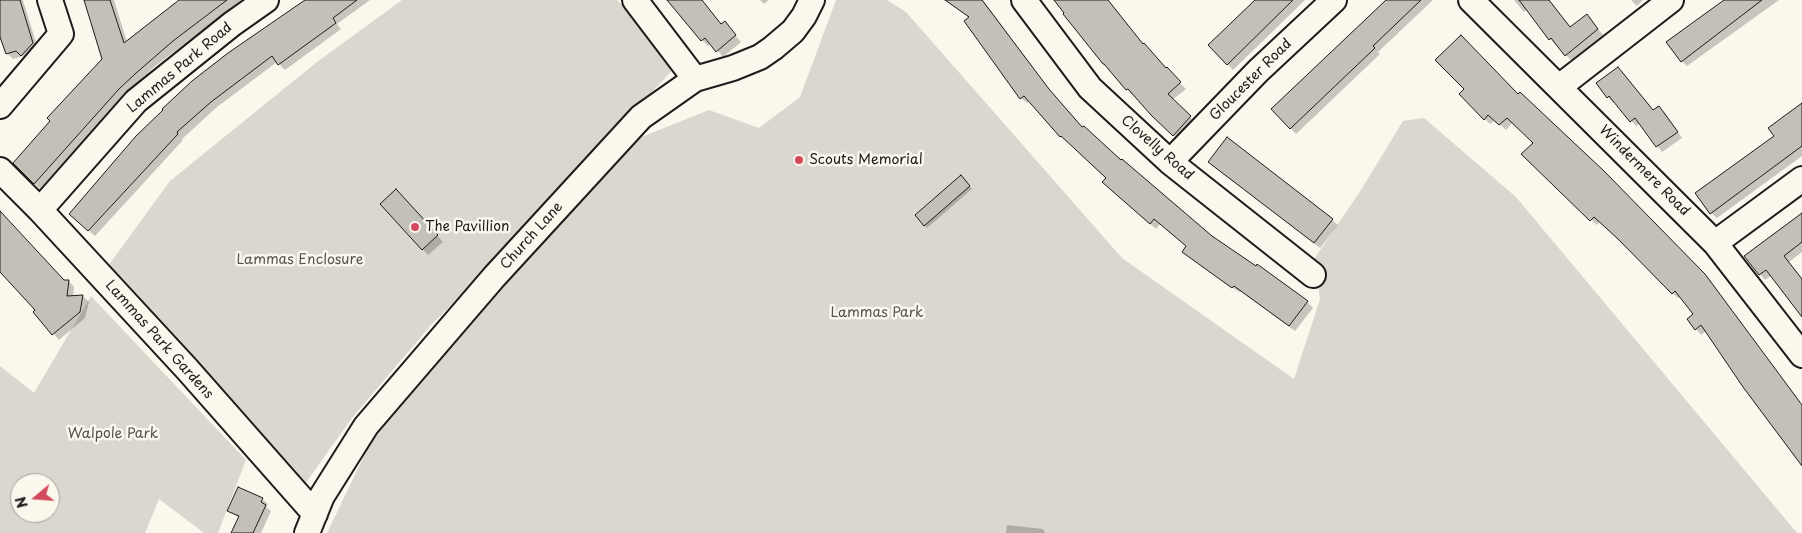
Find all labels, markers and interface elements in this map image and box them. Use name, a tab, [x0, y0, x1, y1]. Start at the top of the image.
street label: Lammas Park Road	[124, 19, 236, 117]
street label: Gloucester Road	[1207, 36, 1295, 124]
street label: Clovelly Road	[1117, 112, 1197, 184]
street label: Windermere Road	[1595, 122, 1693, 220]
place label: Scouts Memorial	[809, 152, 923, 168]
marker: Scouts Memorial	[793, 154, 805, 166]
street label: Church Lane	[497, 199, 567, 273]
place label: The Pavillion	[425, 219, 509, 235]
marker: The Pavillion	[409, 221, 421, 233]
park label: Lammas Enclosure	[237, 252, 363, 268]
street label: Lammas Park Gardens	[101, 277, 217, 403]
park label: Lammas Park	[830, 305, 924, 321]
park label: Walpole Park	[68, 426, 158, 442]
north arrow	[10, 473, 60, 523]
text: N	[10, 494, 33, 511]

